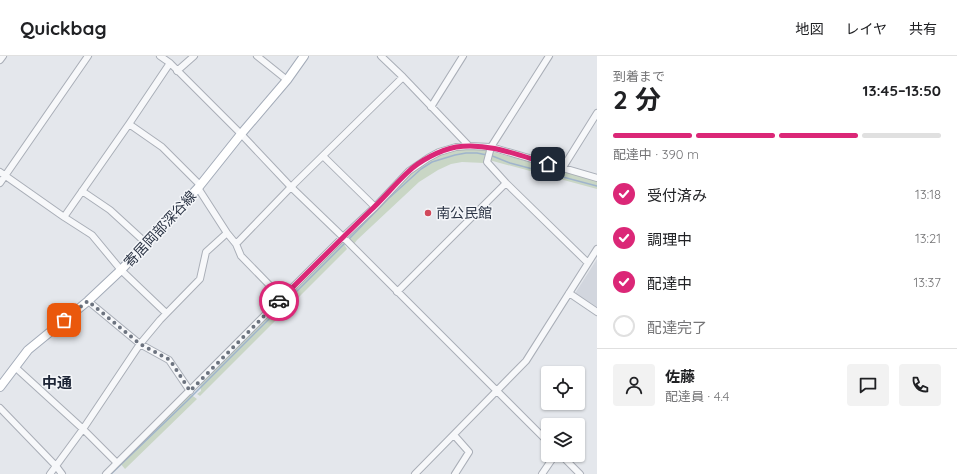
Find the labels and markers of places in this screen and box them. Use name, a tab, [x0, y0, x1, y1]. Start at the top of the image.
pin	[531, 147, 565, 181]
place label: 南公民館	[436, 204, 492, 222]
marker: 南公民館	[423, 208, 433, 218]
pin	[47, 303, 81, 337]

